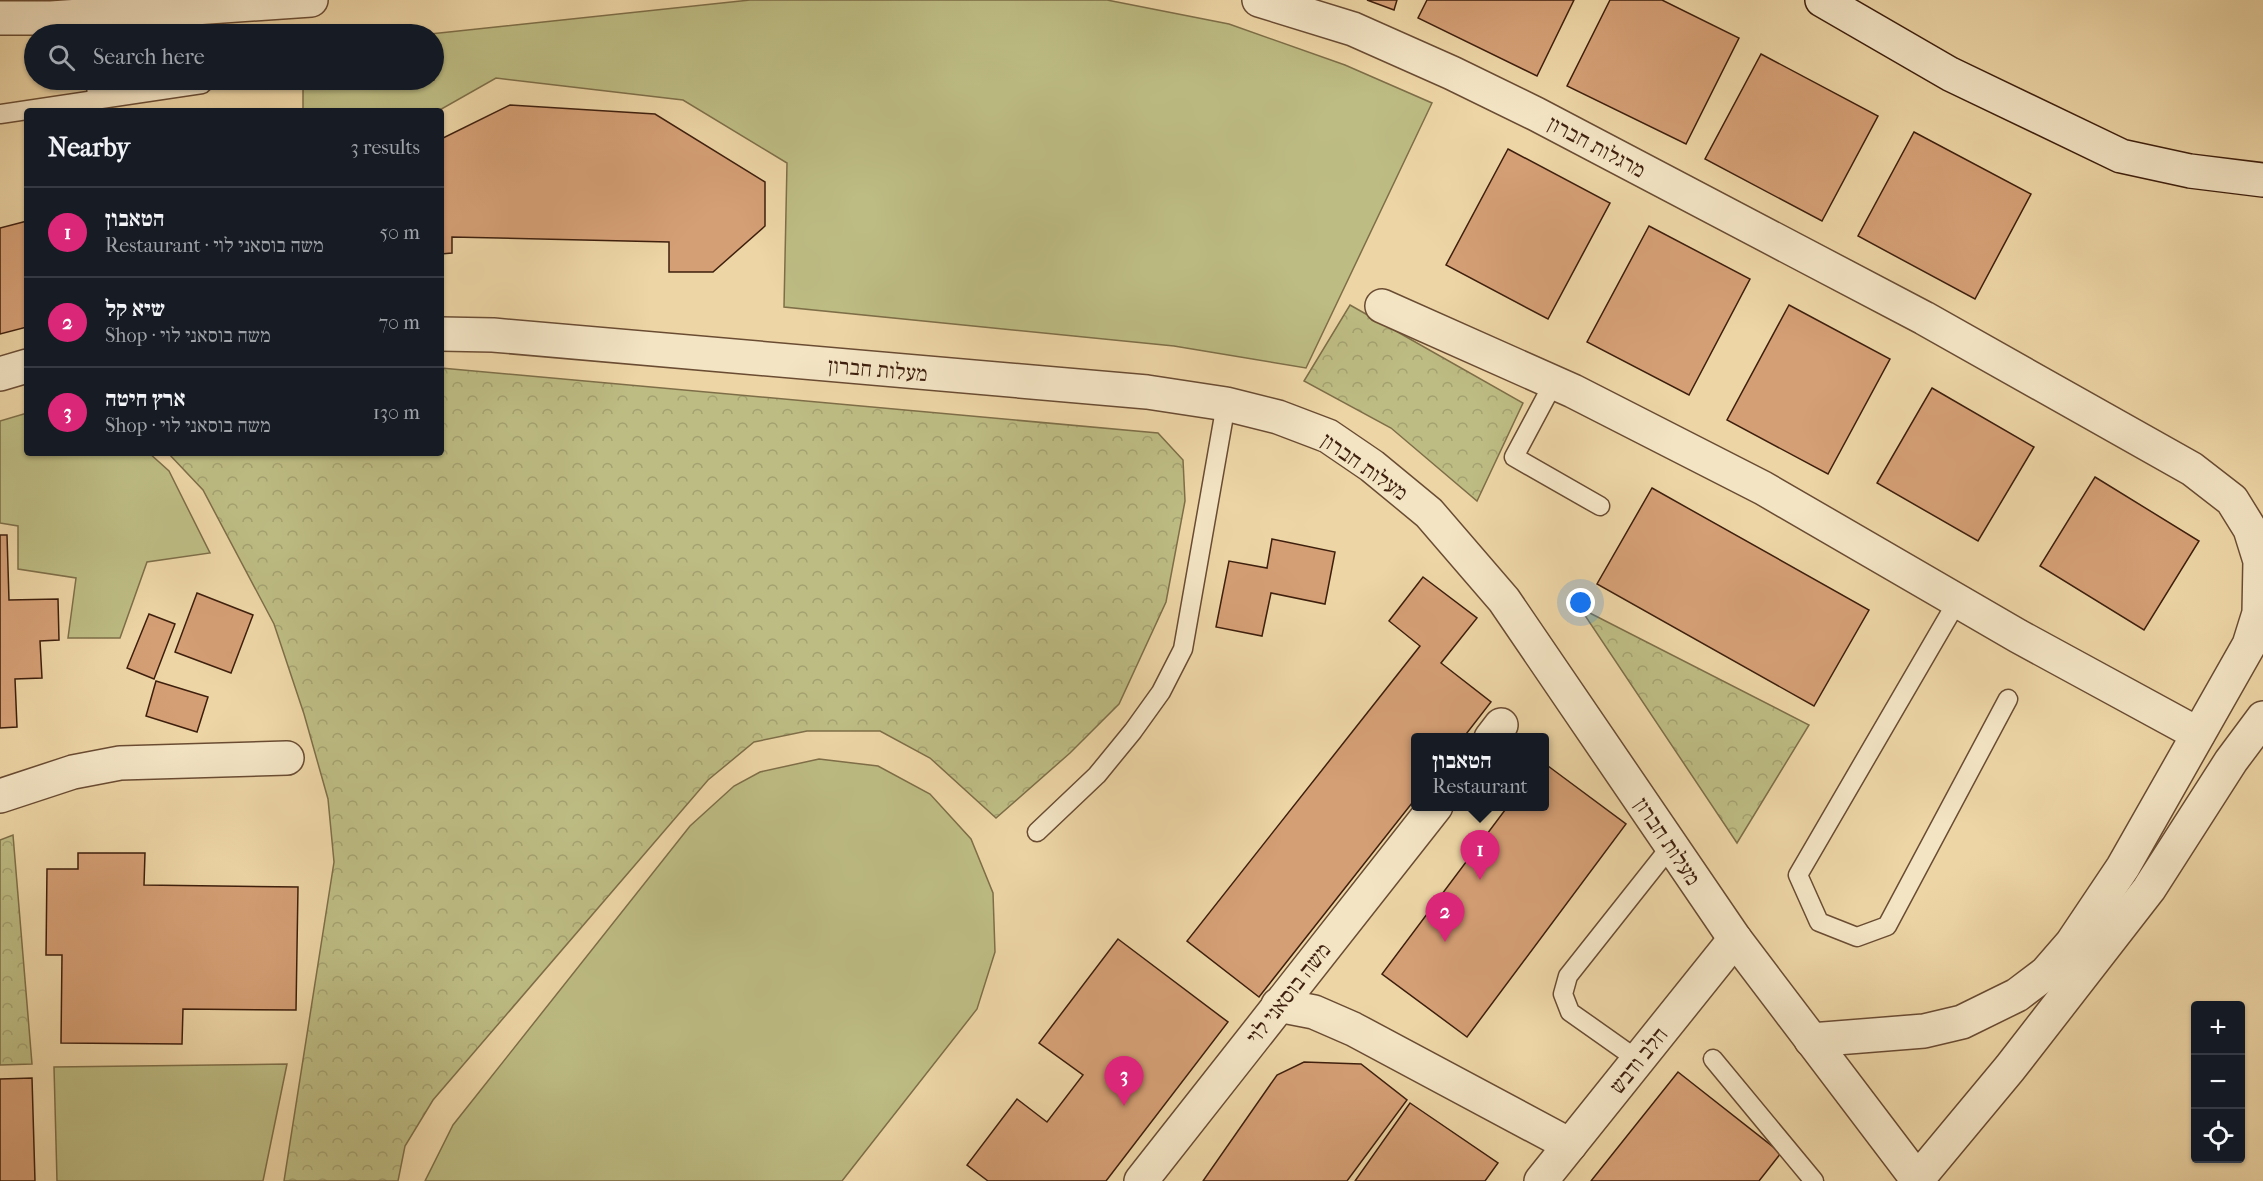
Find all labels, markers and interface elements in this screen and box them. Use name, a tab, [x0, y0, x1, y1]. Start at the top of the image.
search box	[24, 24, 444, 90]
icon: search	[45, 41, 78, 74]
text: Search here	[93, 44, 205, 70]
street label: מרגלות חברון	[1543, 110, 1650, 184]
text: Nearby	[48, 132, 130, 163]
text: 3 results	[351, 136, 420, 159]
text: הטאבון	[105, 206, 165, 232]
text: 1	[64, 221, 71, 244]
text: 50 m	[379, 221, 420, 244]
text: Restaurant · משה בוסאני לוי	[105, 234, 324, 257]
text: שיא קל	[105, 296, 165, 322]
text: 2	[62, 311, 73, 334]
text: 70 m	[378, 311, 420, 334]
text: Shop · משה בוסאני לוי	[105, 324, 271, 347]
street label: מעלות חברון	[827, 353, 929, 387]
text: ארץ חיטה	[105, 386, 186, 412]
text: 3	[63, 401, 72, 424]
text: 130 m	[373, 401, 420, 424]
text: Shop · משה בוסאני לוי	[105, 414, 271, 437]
street label: מעלות חברון	[1316, 427, 1413, 506]
your location	[1566, 588, 1595, 617]
popup	[1411, 733, 1549, 811]
text: הטאבון	[1432, 748, 1492, 774]
text: Restaurant	[1432, 775, 1528, 798]
street label: מעלות חברון	[1628, 793, 1706, 890]
pin: 1	[1460, 830, 1500, 880]
pin: 2	[1426, 892, 1464, 942]
street label: משה בוסאני לוי	[1241, 938, 1337, 1050]
map controls	[2191, 1001, 2245, 1163]
button: +	[2191, 1001, 2245, 1055]
street label: חלב ודבש	[1604, 1022, 1673, 1099]
button: −	[2191, 1055, 2245, 1109]
pin: 3	[1104, 1056, 1144, 1106]
button: locate	[2191, 1109, 2245, 1163]

